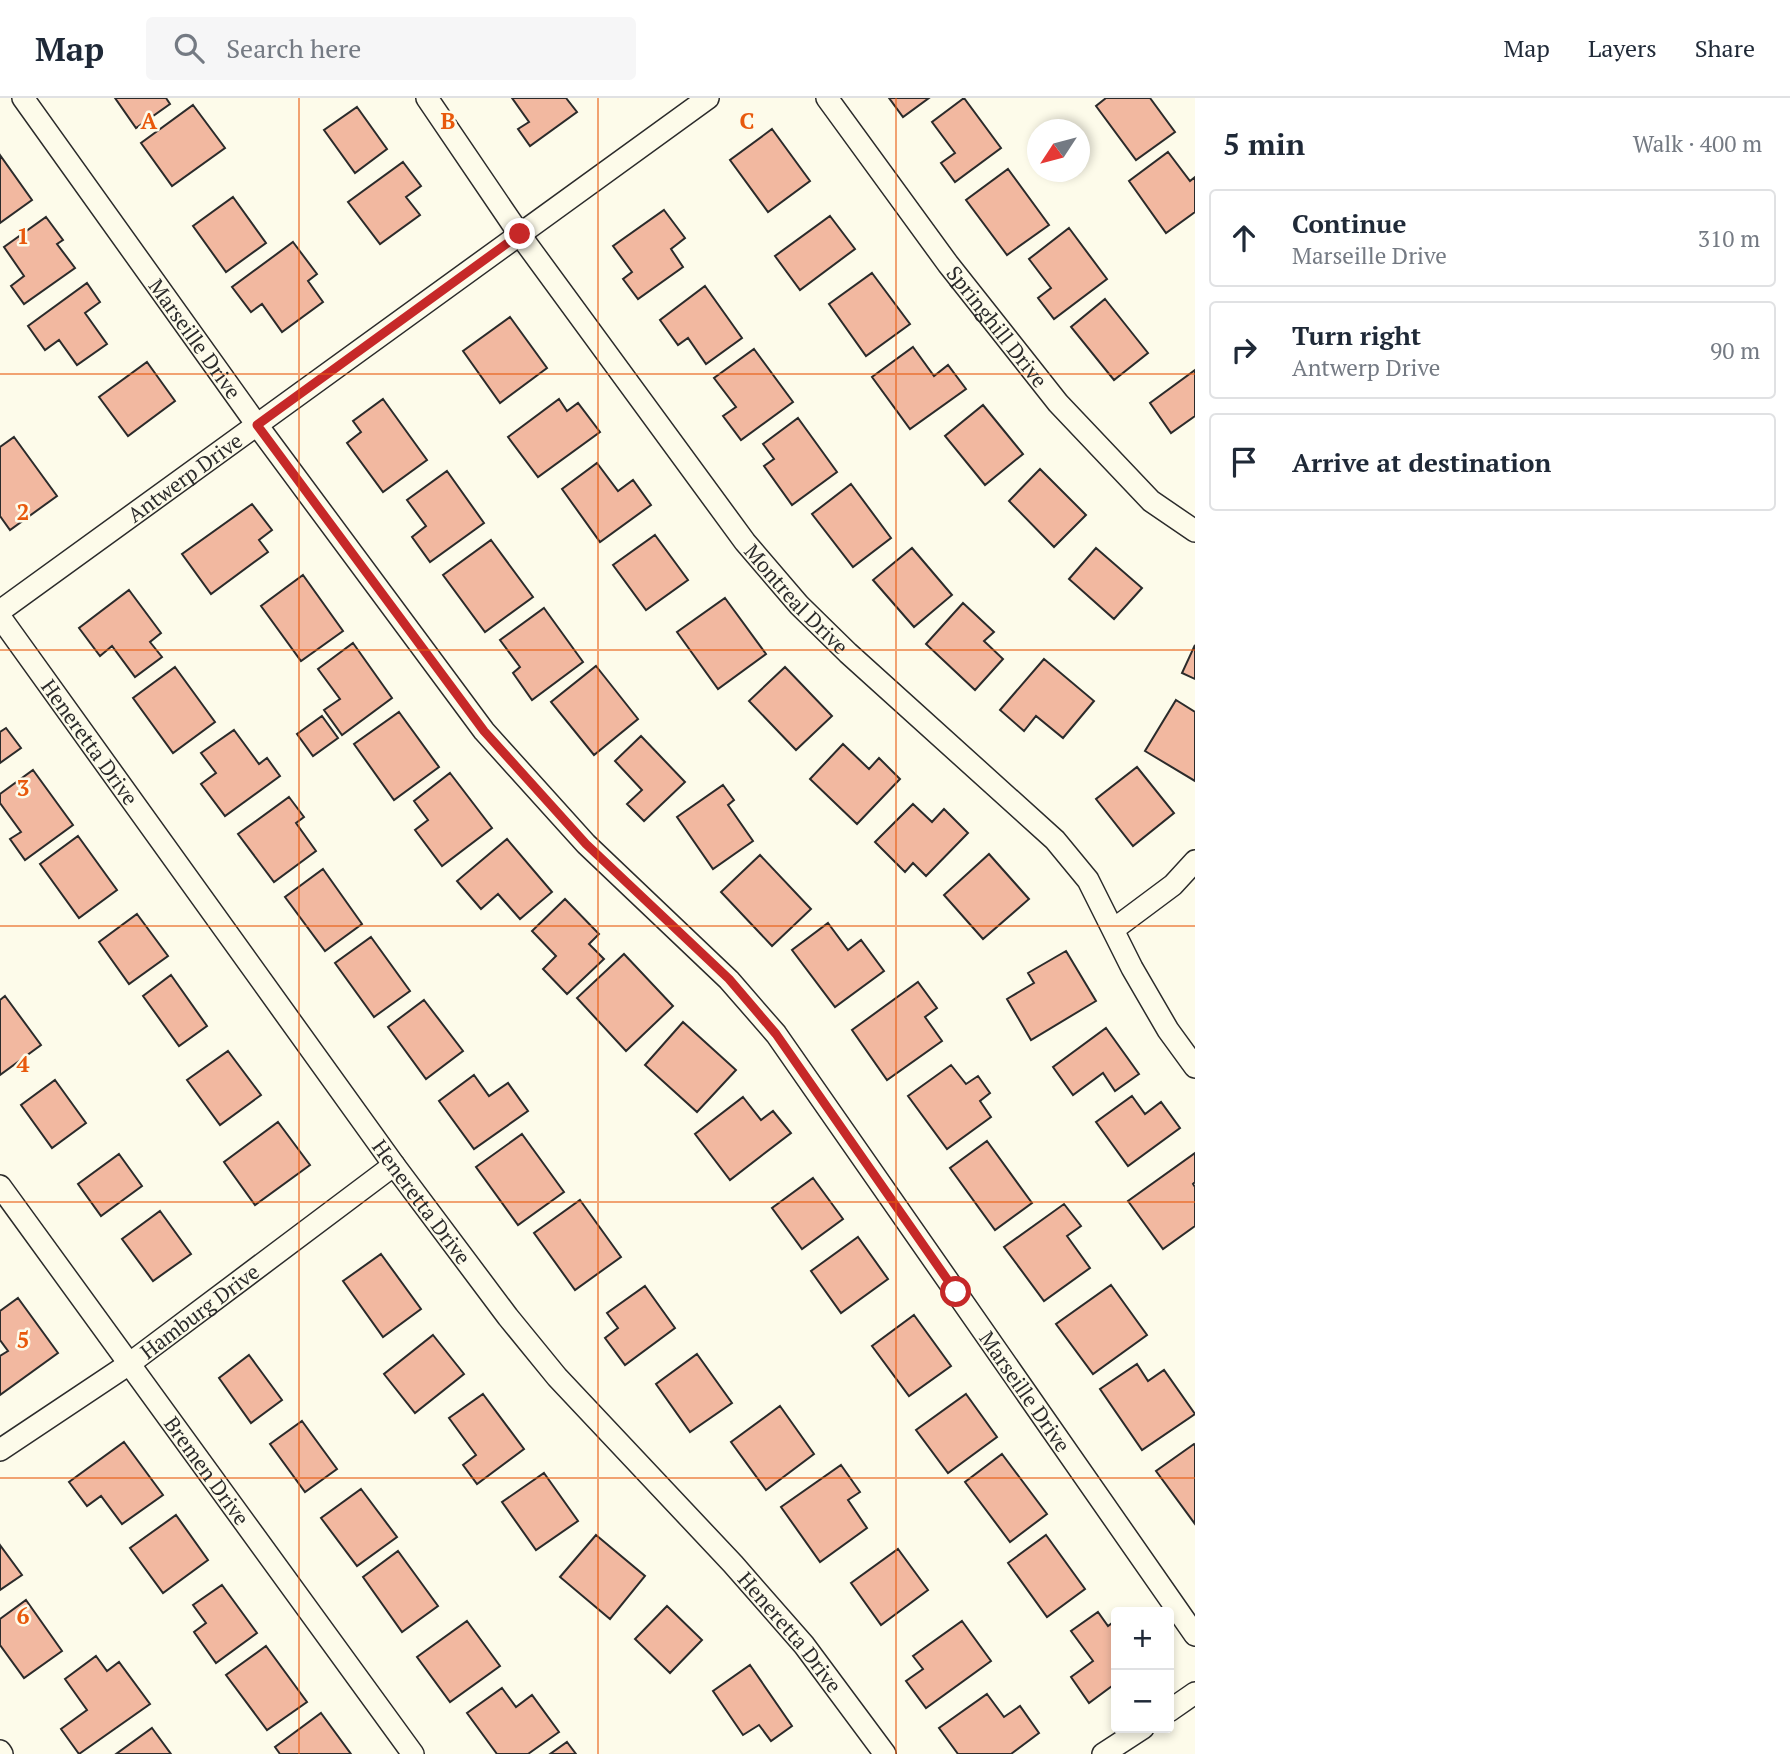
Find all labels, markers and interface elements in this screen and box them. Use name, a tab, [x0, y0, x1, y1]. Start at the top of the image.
search box	[146, 17, 636, 80]
text: Map	[35, 27, 104, 70]
icon: search	[170, 29, 208, 67]
text: Search here	[226, 31, 361, 65]
text: Map	[1503, 32, 1550, 64]
text: Layers	[1588, 32, 1657, 64]
text: Share	[1695, 32, 1755, 64]
text: A	[141, 105, 158, 136]
text: B	[441, 105, 456, 136]
text: C	[740, 105, 755, 136]
north arrow	[1027, 119, 1090, 182]
text: 5 min	[1223, 124, 1305, 164]
text: Walk · 400 m	[1633, 128, 1762, 159]
text: Continue	[1292, 206, 1406, 240]
route end	[504, 218, 535, 249]
icon: ahead	[1225, 219, 1263, 257]
text: 1	[17, 220, 30, 251]
text: 310 m	[1698, 223, 1760, 254]
text: Marseille Drive	[1292, 240, 1447, 271]
street label: Springhill Drive	[941, 260, 1054, 393]
street label: Marseille Drive	[143, 273, 248, 404]
text: Turn right	[1292, 318, 1421, 352]
icon: right	[1225, 331, 1263, 369]
text: 90 m	[1710, 335, 1760, 366]
text: Antwerp Drive	[1292, 352, 1440, 383]
street label: Antwerp Drive	[122, 426, 248, 528]
icon: arrive	[1225, 443, 1263, 481]
text: Arrive at destination	[1292, 445, 1551, 479]
text: 2	[17, 496, 30, 527]
street label: Montreal Drive	[738, 538, 855, 660]
street label: Heneretta Drive	[35, 673, 145, 811]
text: 3	[17, 772, 30, 803]
text: 4	[17, 1048, 30, 1079]
street label: Heneretta Drive	[366, 1134, 478, 1270]
street label: Hamburg Drive	[134, 1257, 264, 1365]
route start	[940, 1276, 971, 1307]
text: 5	[17, 1324, 30, 1355]
street label: Marseille Drive	[973, 1325, 1077, 1457]
street label: Bremen Drive	[158, 1411, 256, 1531]
street label: Heneretta Drive	[732, 1566, 848, 1698]
text: 6	[17, 1600, 30, 1631]
map controls	[1111, 1607, 1174, 1733]
button: +	[1111, 1607, 1174, 1670]
button: −	[1111, 1670, 1174, 1733]

